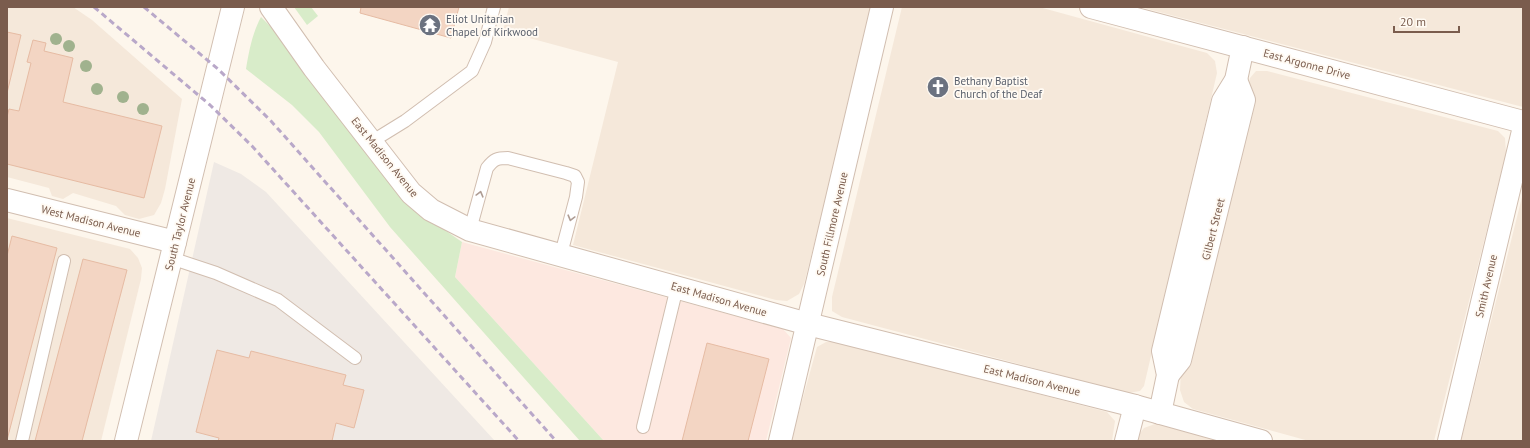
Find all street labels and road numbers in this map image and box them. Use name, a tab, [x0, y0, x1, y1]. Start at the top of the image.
street label: East Argonne Drive	[1262, 46, 1352, 82]
street label: East Madison Avenue	[348, 114, 422, 200]
street label: South Fillmore Avenue	[813, 170, 851, 277]
street label: South Taylor Avenue	[162, 176, 198, 272]
street label: Gilbert Street	[1199, 196, 1228, 261]
street label: West Madison Avenue	[40, 202, 143, 240]
street label: Smith Avenue	[1472, 253, 1500, 319]
street label: East Madison Avenue	[669, 279, 769, 320]
street label: East Madison Avenue	[982, 361, 1082, 399]

